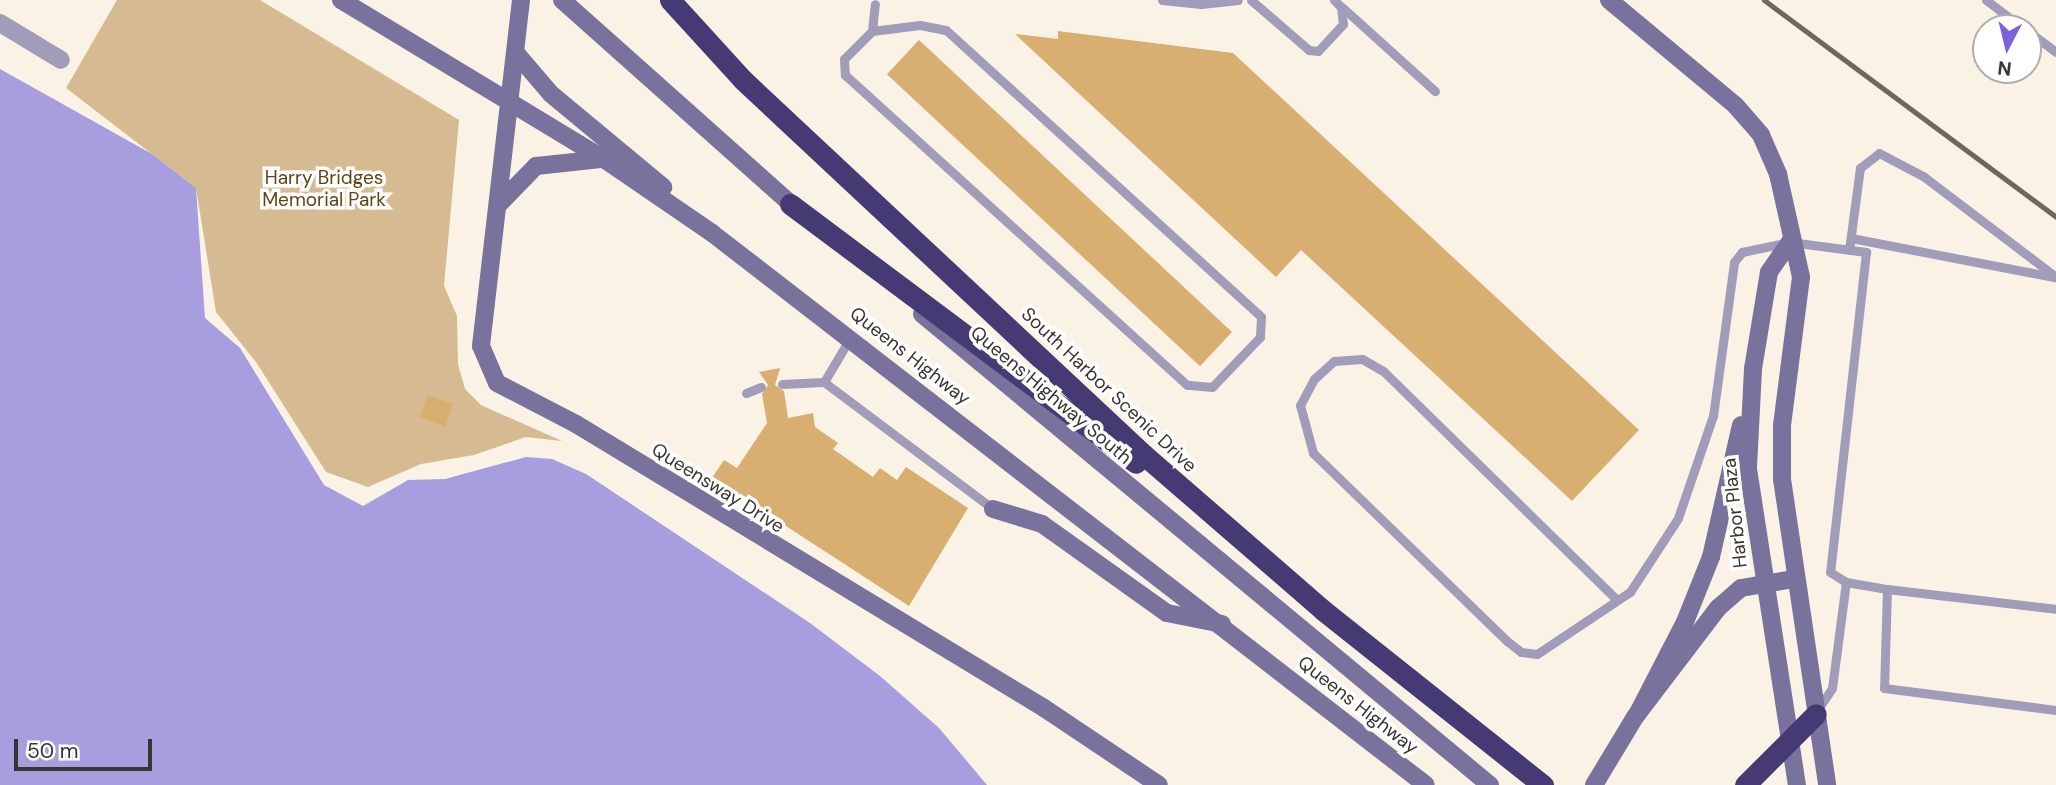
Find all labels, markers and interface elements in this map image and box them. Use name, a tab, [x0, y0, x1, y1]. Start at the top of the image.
north arrow	[1972, 14, 2042, 84]
text: N	[1996, 55, 2013, 82]
park label: Harry Bridges Memorial Park	[262, 167, 386, 211]
street label: Queens Highway	[845, 302, 975, 410]
street label: South Harbor Scenic Drive	[1017, 303, 1201, 477]
street label: Queens Highway South	[966, 321, 1136, 469]
street label: Queensway Drive	[647, 438, 789, 538]
street label: Harbor Plaza	[1718, 457, 1752, 569]
street label: Queens Highway	[1293, 651, 1423, 759]
scale bar	[18, 726, 156, 770]
text: 50 m	[27, 737, 78, 765]

